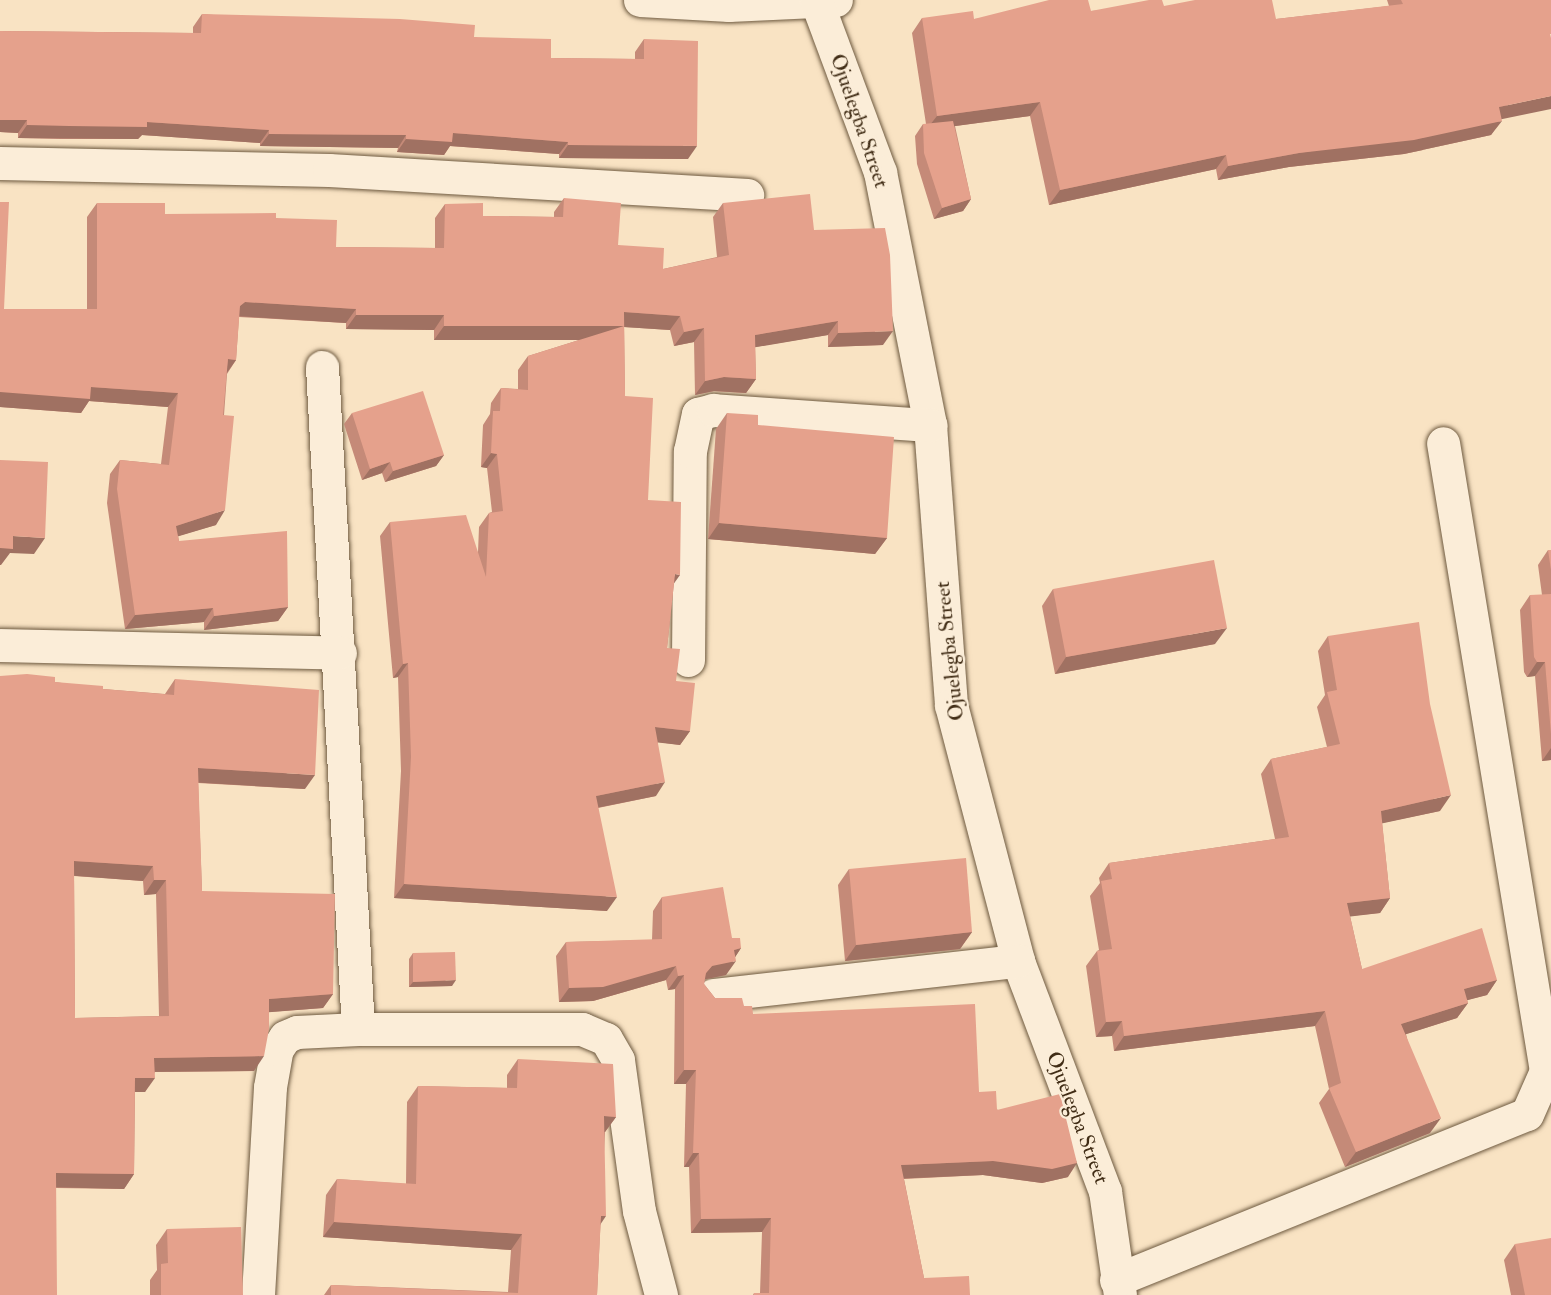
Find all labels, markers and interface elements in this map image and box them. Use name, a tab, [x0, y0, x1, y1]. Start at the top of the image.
street label: Ojuelegba Street	[824, 51, 894, 191]
street label: Ojuelegba Street	[930, 580, 970, 722]
street label: Ojuelegba Street	[1040, 1048, 1114, 1188]

